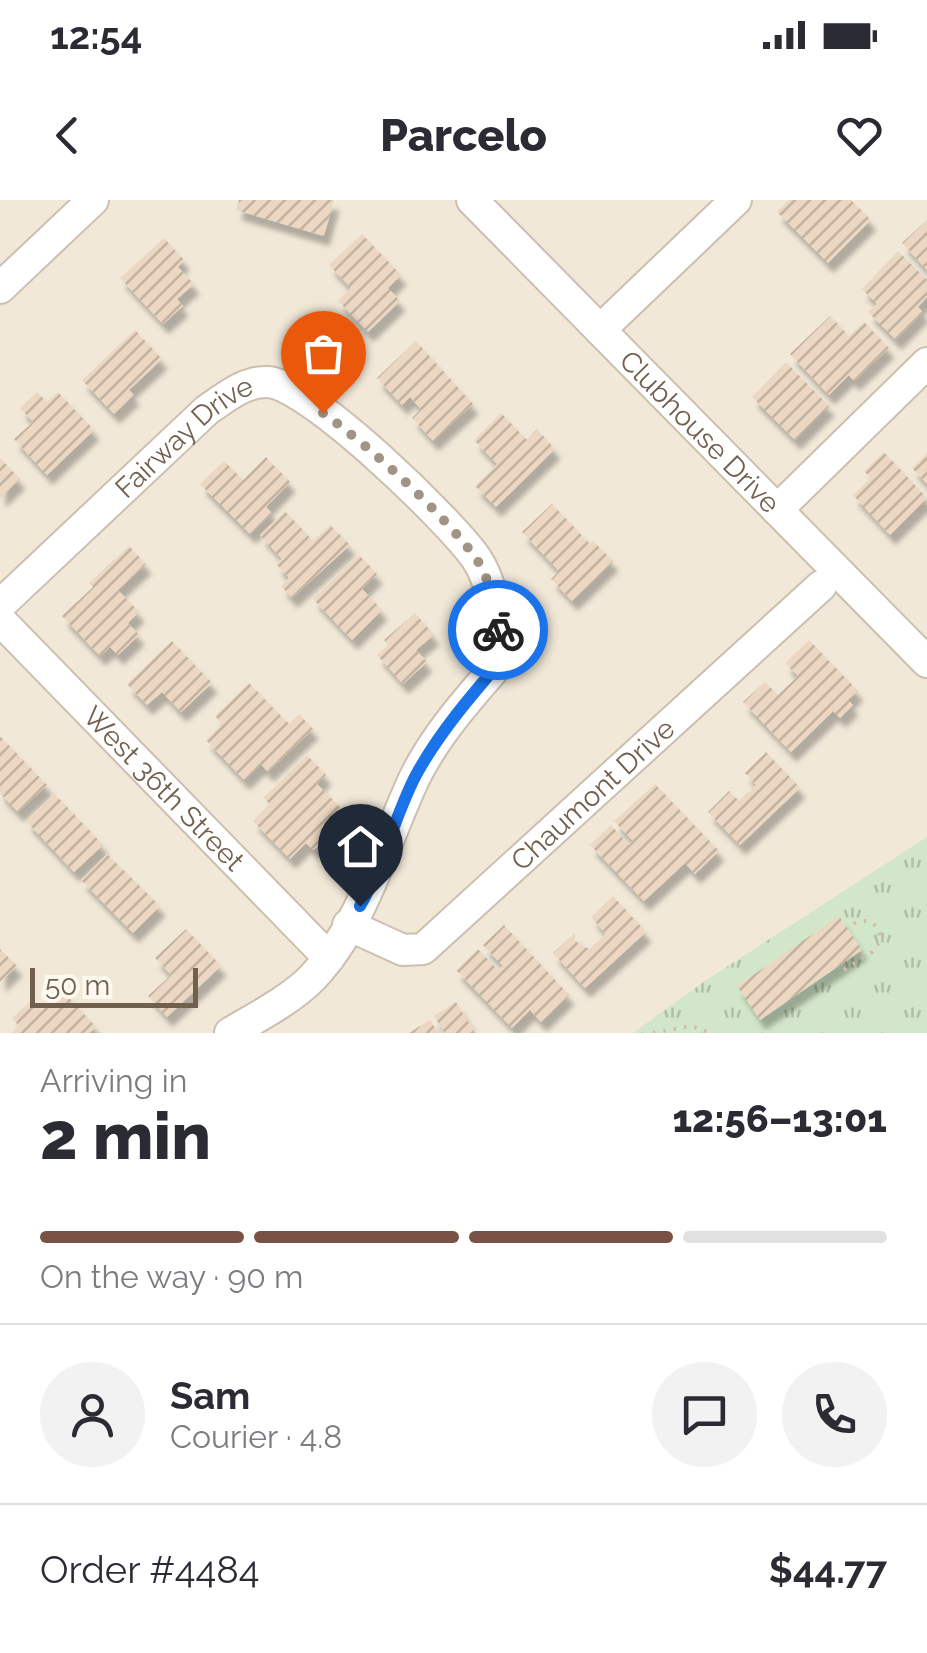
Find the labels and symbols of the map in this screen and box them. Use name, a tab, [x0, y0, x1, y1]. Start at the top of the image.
pin	[281, 311, 366, 414]
street label: Clubhouse Drive	[613, 344, 787, 520]
street label: Fairway Drive	[109, 369, 258, 505]
courier	[448, 580, 548, 680]
street label: West 36th Street	[76, 700, 251, 878]
street label: Chaumont Drive	[504, 712, 681, 877]
pin	[318, 804, 403, 907]
scale bar	[30, 963, 198, 1008]

